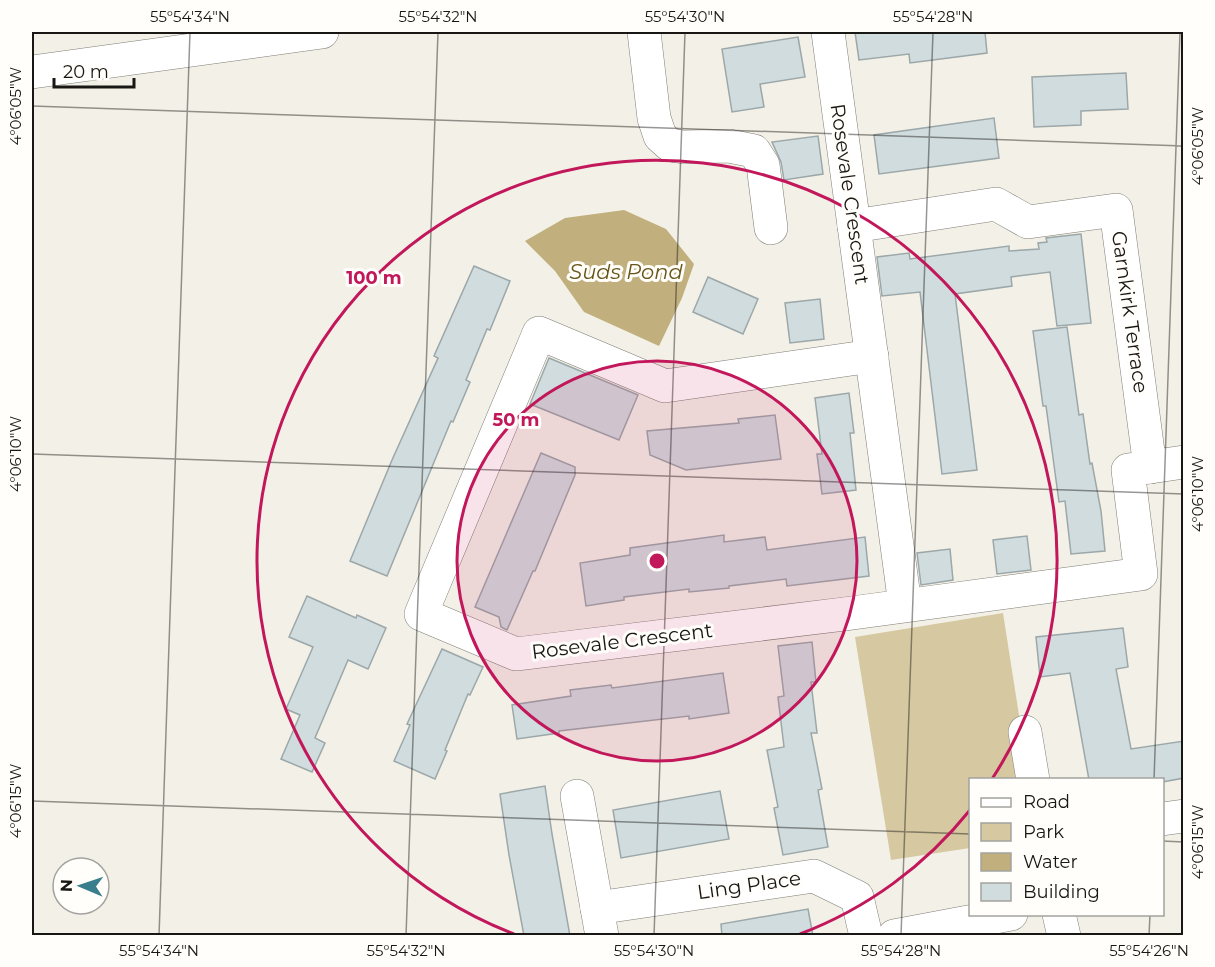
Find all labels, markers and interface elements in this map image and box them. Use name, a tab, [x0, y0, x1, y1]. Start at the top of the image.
text: 55°54'34"N	[150, 7, 230, 26]
text: 55°54'32"N	[398, 7, 478, 26]
text: 55°54'30"N	[645, 7, 725, 26]
text: 55°54'28"N	[893, 7, 973, 26]
scale bar	[54, 51, 134, 89]
text: 20 m	[63, 61, 109, 83]
text: 4°06'05"W	[6, 66, 25, 145]
street label: Rosevale Crescent	[825, 102, 875, 286]
text: 4°06'05"W	[1188, 106, 1207, 185]
street label: Garnkirk Terrace	[1107, 229, 1153, 395]
water label: Suds Pond	[569, 259, 683, 284]
text: 100 m	[346, 267, 402, 289]
text: 50 m	[493, 409, 539, 431]
text: 4°06'10"W	[6, 416, 25, 492]
text: 4°06'10"W	[1188, 456, 1207, 532]
centre of rings	[647, 551, 667, 571]
street label: Rosevale Crescent	[530, 618, 714, 664]
text: 4°06'15"W	[6, 763, 25, 838]
legend	[969, 778, 1164, 916]
text: Road	[1023, 791, 1070, 813]
text: 4°06'15"W	[1188, 804, 1207, 879]
text: Park	[1023, 821, 1064, 843]
text: Water	[1023, 851, 1078, 873]
north arrow	[51, 856, 111, 916]
street label: Ling Place	[696, 866, 802, 904]
text: N	[57, 879, 76, 892]
text: Building	[1023, 881, 1100, 903]
text: 55°54'34"N	[119, 941, 199, 960]
text: 55°54'32"N	[366, 941, 446, 960]
text: 55°54'30"N	[614, 941, 694, 960]
text: 55°54'28"N	[861, 941, 941, 960]
text: 55°54'26"N	[1109, 941, 1189, 960]

